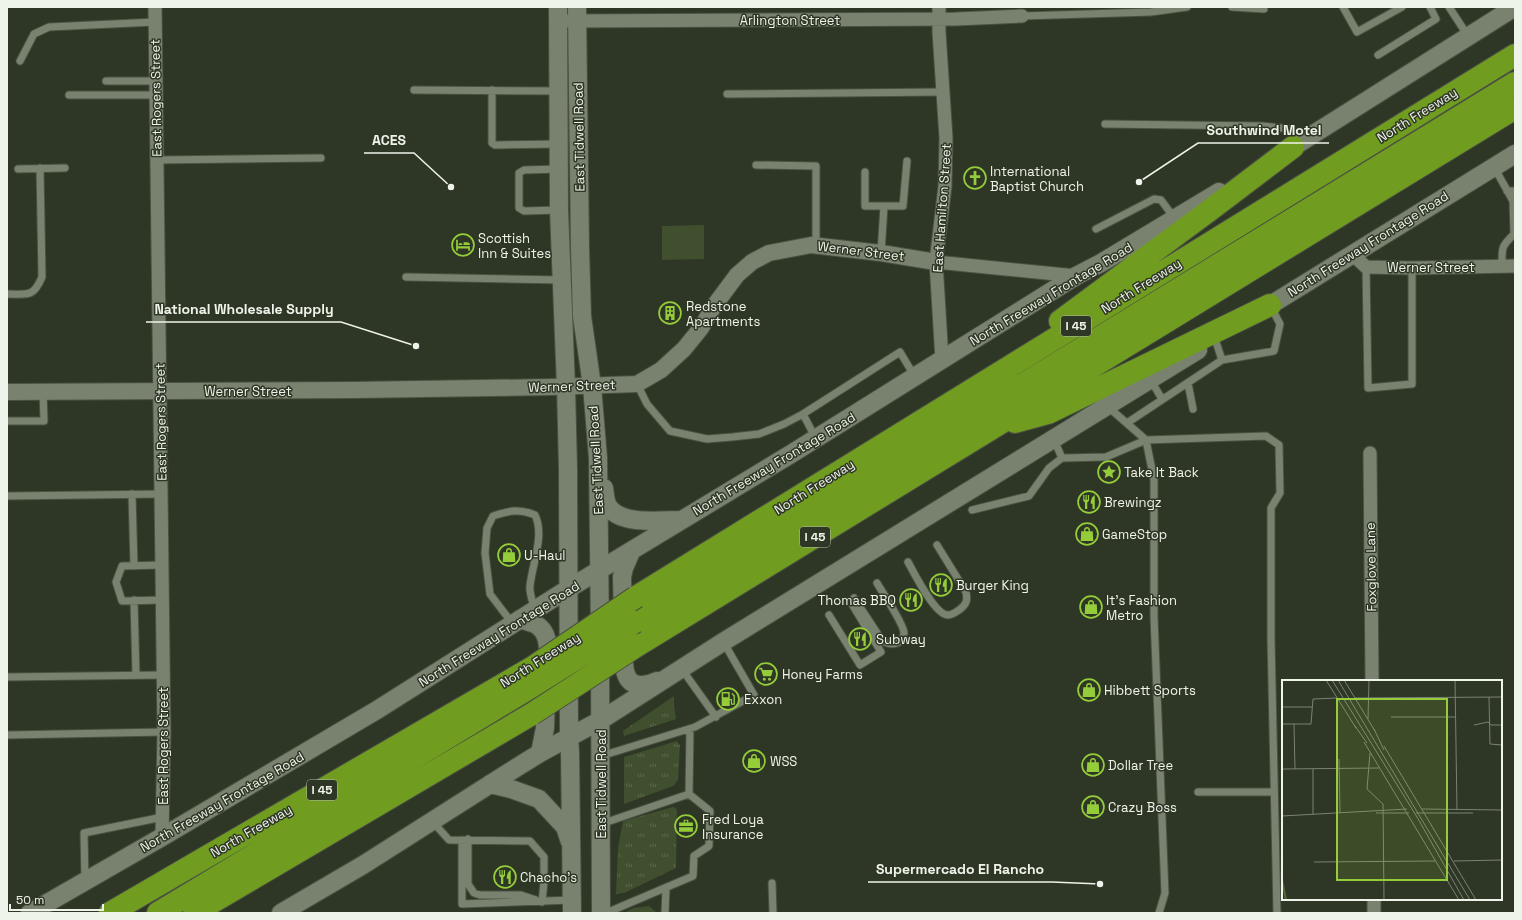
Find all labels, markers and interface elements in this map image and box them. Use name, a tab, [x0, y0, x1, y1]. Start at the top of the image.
street label: Arlington Street	[740, 12, 840, 29]
street label: East Rogers Street	[146, 39, 166, 157]
street label: East Tidwell Road	[570, 82, 588, 192]
street label: North Freeway	[1374, 84, 1460, 146]
callout: Southwind Motel	[1198, 117, 1329, 143]
text: Southwind Motel	[1206, 121, 1322, 139]
callout: ACES	[364, 127, 414, 153]
text: ACES	[372, 131, 407, 149]
street label: East Hamilton Street	[929, 143, 955, 273]
place label: International Baptist Church	[990, 163, 1084, 195]
church icon: International Baptist Church	[962, 165, 988, 191]
street label: North Freeway Frontage Road	[1284, 187, 1452, 301]
place label: Scottish Inn & Suites	[478, 230, 551, 262]
hotel icon: Scottish Inn & Suites	[450, 232, 476, 258]
street label: Werner Street	[817, 237, 905, 265]
street label: North Freeway Frontage Road	[967, 239, 1135, 349]
street label: North Freeway	[1098, 255, 1184, 317]
street label: Werner Street	[1387, 259, 1475, 276]
callout: National Wholesale Supply	[146, 296, 341, 322]
place label: Redstone Apartments	[686, 298, 761, 330]
text: National Wholesale Supply	[154, 300, 334, 318]
building icon: Redstone Apartments	[657, 300, 683, 326]
road number: I 45	[1061, 316, 1091, 336]
street label: East Rogers Street	[151, 363, 171, 481]
street label: Werner Street	[528, 376, 616, 396]
street label: Werner Street	[204, 383, 292, 400]
street label: East Tidwell Road	[585, 405, 607, 515]
street label: North Freeway Frontage Road	[690, 409, 858, 519]
street label: North Freeway	[771, 456, 857, 518]
place icon: Take It Back	[1096, 459, 1122, 485]
place label: Take It Back	[1124, 464, 1199, 481]
restaurant icon: Brewingz	[1076, 489, 1102, 515]
place label: Brewingz	[1104, 494, 1162, 511]
shop icon: GameStop	[1074, 521, 1100, 547]
street label: Foxglove Lane	[1362, 522, 1380, 612]
place label: GameStop	[1102, 526, 1167, 543]
road number: I 45	[800, 527, 830, 547]
shop icon: U-Haul	[496, 542, 522, 568]
place label: U-Haul	[524, 547, 566, 564]
restaurant icon: Burger King	[928, 572, 954, 598]
place label: Burger King	[956, 577, 1029, 594]
street label: North Freeway Frontage Road	[416, 578, 582, 690]
restaurant icon: Thomas BBQ	[898, 587, 924, 613]
place label: Thomas BBQ	[818, 592, 896, 609]
place label: It's Fashion Metro	[1106, 592, 1177, 624]
shop icon: It's Fashion Metro	[1078, 594, 1104, 620]
restaurant icon: Subway	[847, 626, 873, 652]
street label: North Freeway	[497, 629, 583, 691]
place label: Subway	[876, 631, 926, 648]
supermarket icon: Honey Farms	[753, 661, 779, 687]
place label: Honey Farms	[782, 666, 863, 683]
shop icon: Hibbett Sports	[1076, 677, 1102, 703]
inset map	[1282, 680, 1502, 900]
place label: Hibbett Sports	[1104, 682, 1196, 699]
fuel station icon: Exxon	[715, 686, 741, 712]
street label: East Rogers Street	[155, 687, 172, 805]
place label: Exxon	[744, 691, 782, 708]
street label: East Tidwell Road	[593, 729, 610, 839]
shop icon: WSS	[741, 748, 767, 774]
street label: North Freeway Frontage Road	[137, 749, 307, 855]
shop icon: Dollar Tree	[1080, 752, 1106, 778]
place label: WSS	[770, 753, 797, 770]
place label: Dollar Tree	[1108, 757, 1173, 774]
road number: I 45	[307, 780, 337, 800]
shop icon: Crazy Boss	[1080, 794, 1106, 820]
place label: Crazy Boss	[1108, 799, 1177, 816]
street label: North Freeway	[208, 801, 294, 861]
place label: Fred Loya Insurance	[702, 811, 764, 843]
office icon: Fred Loya Insurance	[673, 813, 699, 839]
callout: Supermercado El Rancho	[868, 856, 1052, 882]
text: Supermercado El Rancho	[876, 860, 1044, 878]
restaurant icon: Chacho's	[492, 864, 518, 890]
place label: Chacho's	[520, 869, 577, 886]
scale bar	[10, 886, 103, 912]
text: 50 m	[16, 892, 44, 908]

